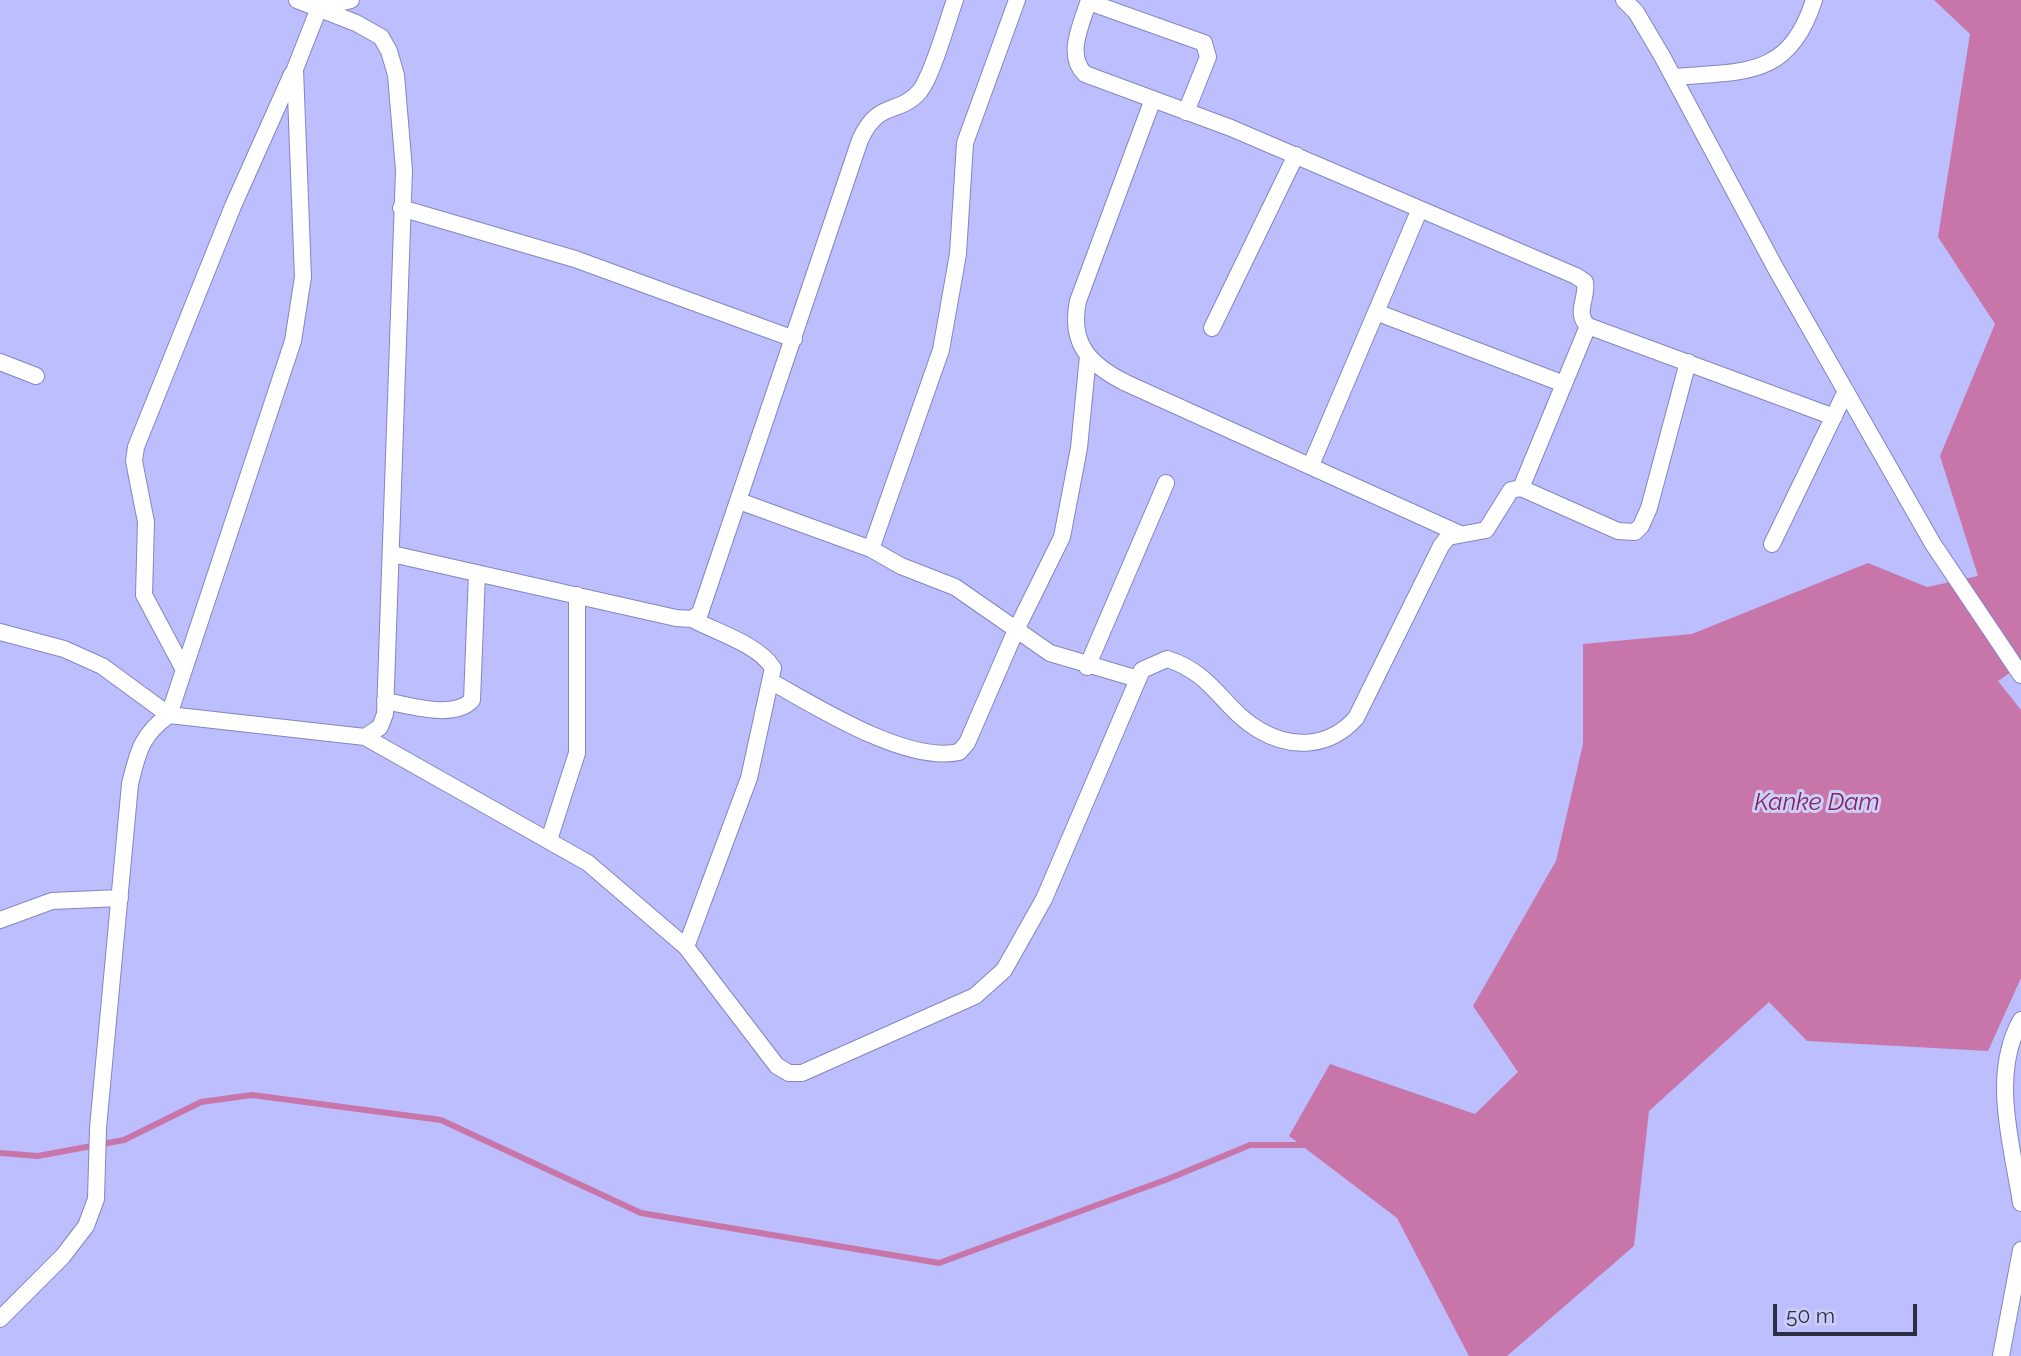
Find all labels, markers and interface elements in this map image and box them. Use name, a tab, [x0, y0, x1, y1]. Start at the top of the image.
water label: Kanke Dam	[1754, 789, 1880, 817]
scale bar	[1776, 1290, 1920, 1334]
text: 50 m	[1786, 1303, 1835, 1328]

